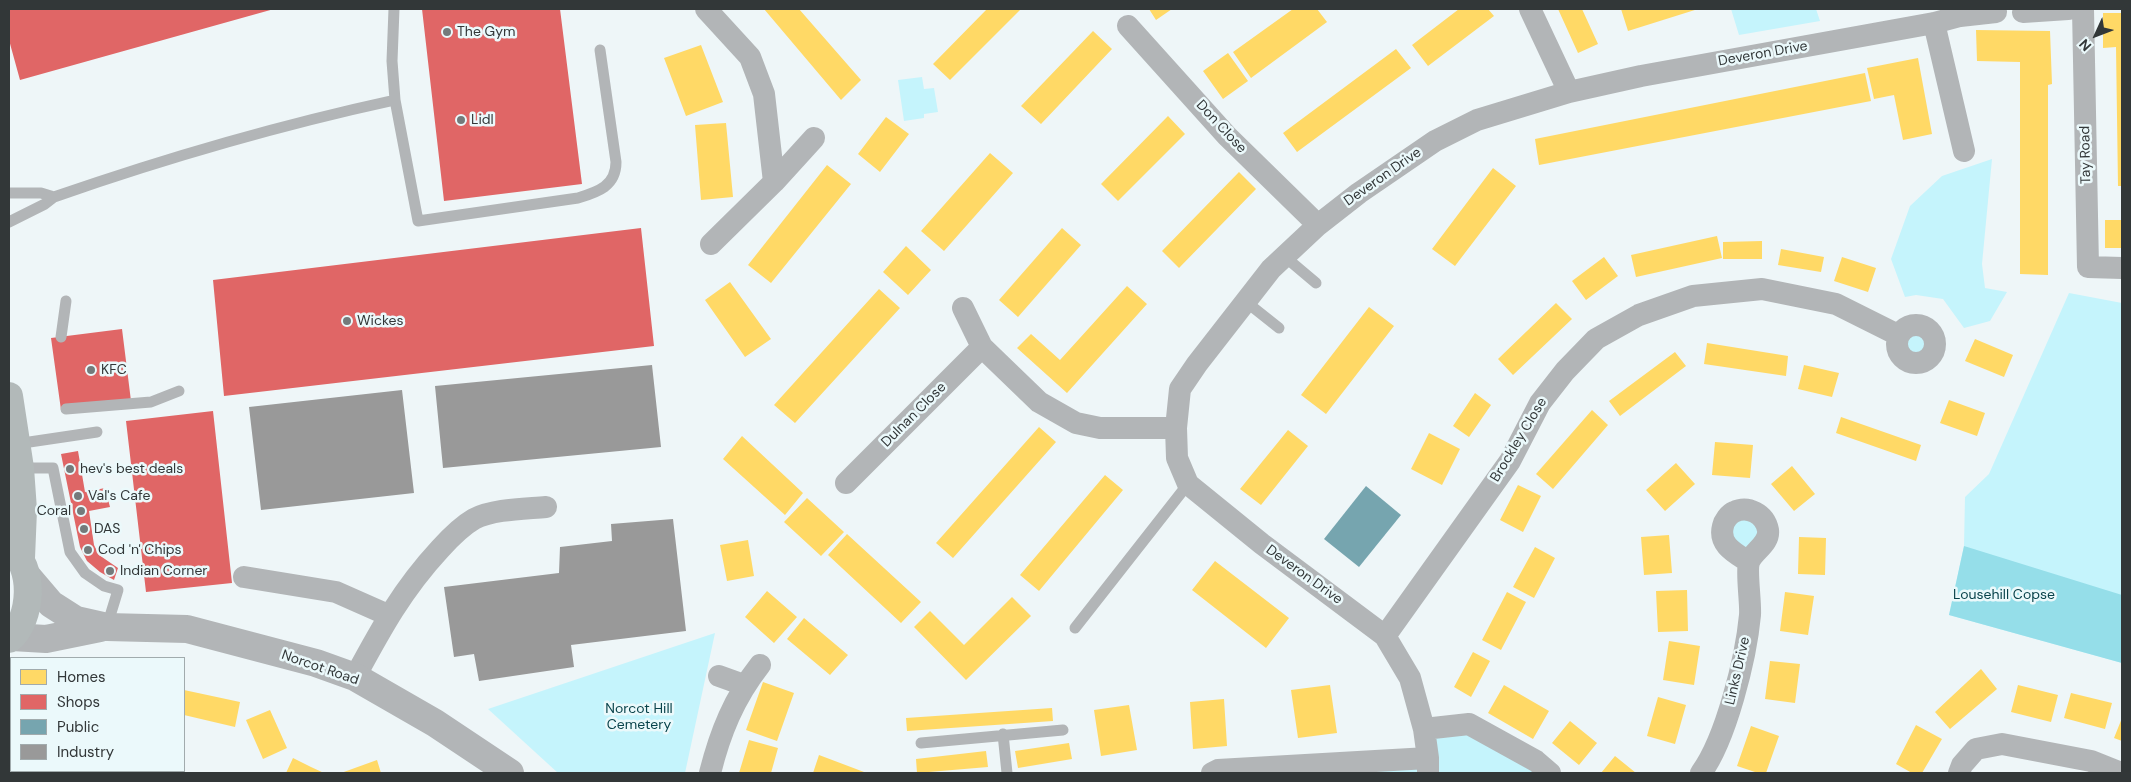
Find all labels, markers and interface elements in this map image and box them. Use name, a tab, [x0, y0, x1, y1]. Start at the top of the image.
north arrow	[2071, 10, 2121, 60]
place label: The Gym	[457, 24, 515, 40]
marker: The Gym	[441, 26, 453, 38]
text: N	[2075, 35, 2095, 55]
street label: Deveron Drive	[1717, 38, 1809, 70]
street label: Don Close	[1192, 97, 1250, 157]
place label: Lidl	[471, 112, 494, 128]
marker: Lidl	[455, 114, 467, 126]
street label: Tay Road	[2077, 126, 2095, 184]
street label: Deveron Drive	[1341, 144, 1425, 210]
place label: Wickes	[357, 313, 403, 329]
marker: Wickes	[341, 315, 353, 327]
place label: KFC	[101, 362, 127, 378]
marker: KFC	[85, 364, 97, 376]
street label: Dulnan Close	[878, 379, 950, 451]
street label: Brockley Close	[1487, 395, 1551, 485]
place label: hev's best deals	[80, 461, 183, 477]
marker: hev's best deals	[64, 463, 76, 475]
place label: Val's Cafe	[88, 488, 150, 504]
marker: Val's Cafe	[72, 490, 84, 502]
place label: Coral	[37, 503, 71, 519]
marker: Coral	[75, 505, 87, 517]
place label: DAS	[94, 521, 120, 537]
marker: DAS	[78, 523, 90, 535]
place label: Cod 'n' Chips	[98, 542, 182, 558]
street label: Deveron Drive	[1262, 542, 1346, 608]
marker: Cod 'n' Chips	[82, 544, 94, 556]
place label: Indian Corner	[120, 563, 208, 579]
marker: Indian Corner	[104, 565, 116, 577]
park label: Lousehill Copse	[1953, 587, 2055, 603]
street label: Links Drive	[1722, 635, 1754, 707]
street label: Norcot Road	[279, 647, 361, 689]
legend	[10, 657, 185, 772]
text: Homes	[57, 667, 106, 687]
text: Shops	[57, 692, 100, 712]
park label: Norcot Hill Cemetery	[605, 701, 673, 734]
text: Public	[57, 717, 99, 737]
text: Industry	[57, 742, 114, 762]

